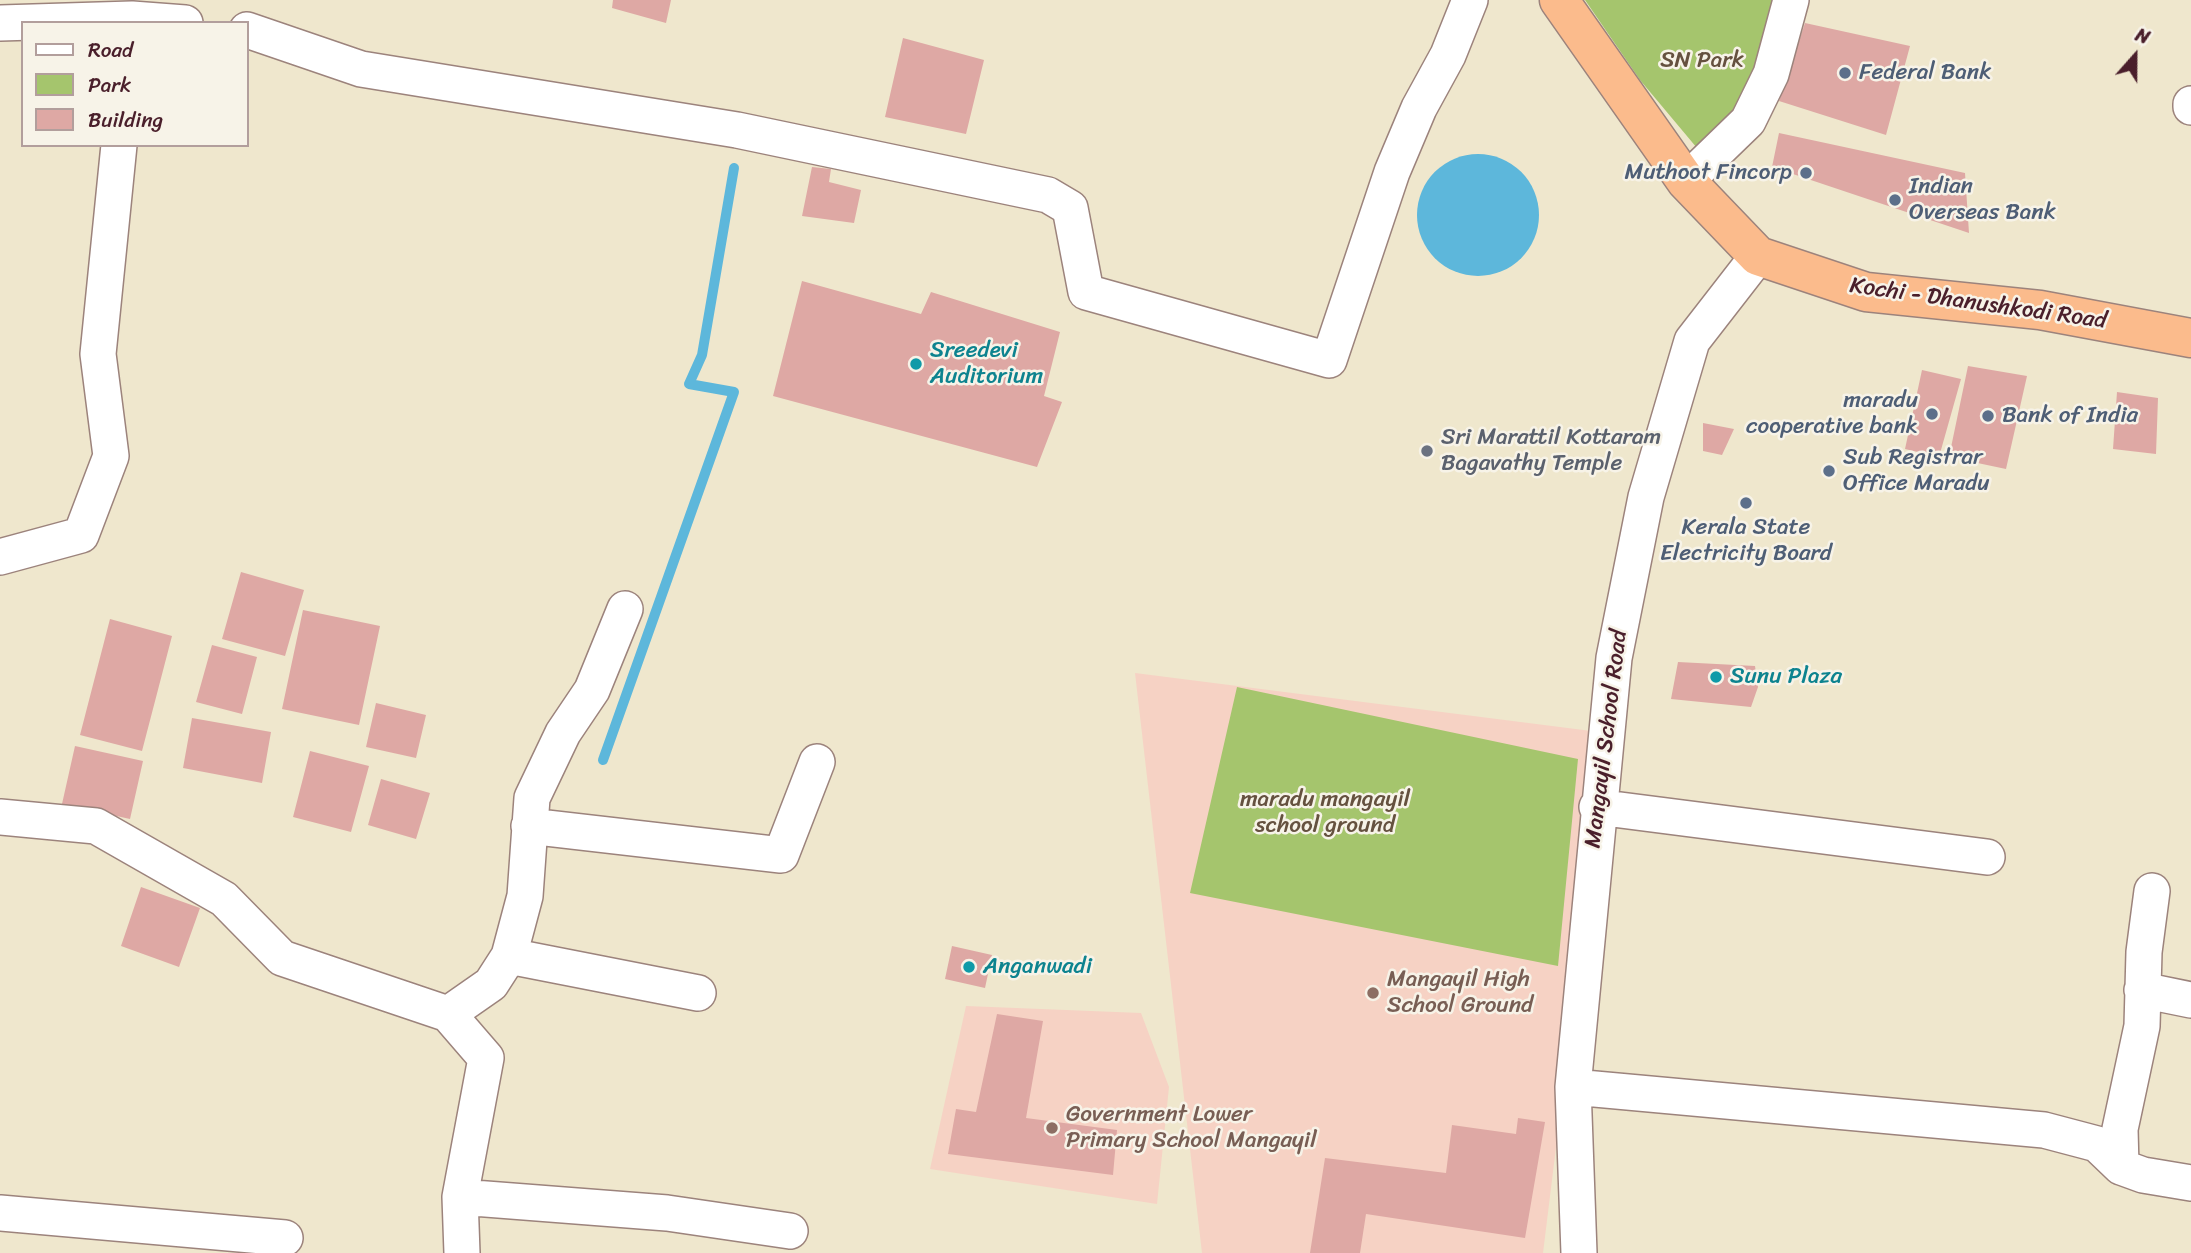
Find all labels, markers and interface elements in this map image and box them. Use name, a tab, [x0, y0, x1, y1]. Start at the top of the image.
text: N	[2131, 18, 2155, 54]
legend	[21, 21, 248, 147]
north arrow	[2100, 21, 2170, 91]
text: Road	[88, 31, 133, 69]
park label: SN Park	[1660, 47, 1744, 75]
place label: Federal Bank	[1859, 59, 1991, 87]
marker: Federal Bank	[1837, 65, 1853, 81]
text: Park	[88, 66, 131, 104]
text: Building	[88, 101, 163, 139]
place label: Muthoot Fincorp	[1624, 159, 1792, 187]
marker: Muthoot Fincorp	[1798, 165, 1814, 181]
place label: Indian Overseas Bank	[1909, 173, 2056, 227]
marker: Indian Overseas Bank	[1887, 192, 1903, 208]
street label: Kochi - Dhanushkodi Road	[1848, 272, 2108, 336]
place label: Sreedevi Auditorium	[930, 337, 1043, 391]
marker: Sreedevi Auditorium	[908, 356, 924, 372]
place label: maradu cooperative bank	[1746, 387, 1918, 441]
place label: Bank of India	[2002, 402, 2138, 430]
marker: maradu cooperative bank	[1924, 406, 1940, 422]
marker: Bank of India	[1980, 408, 1996, 424]
place label: Sri Marattil Kottaram Bagavathy Temple	[1441, 424, 1661, 478]
marker: Sri Marattil Kottaram Bagavathy Temple	[1419, 443, 1435, 459]
place label: Sub Registrar Office Maradu	[1843, 444, 1990, 498]
marker: Sub Registrar Office Maradu	[1821, 463, 1837, 479]
marker: Kerala State Electricity Board	[1738, 495, 1754, 511]
place label: Kerala State Electricity Board	[1660, 514, 1832, 568]
street label: Mangayil School Road	[1580, 628, 1634, 850]
place label: Sunu Plaza	[1730, 663, 1842, 691]
marker: Sunu Plaza	[1708, 669, 1724, 685]
park label: maradu mangayil school ground	[1240, 786, 1410, 840]
place label: Anganwadi	[983, 953, 1092, 981]
marker: Anganwadi	[961, 959, 977, 975]
place label: Mangayil High School Ground	[1387, 966, 1533, 1020]
marker: Mangayil High School Ground	[1365, 985, 1381, 1001]
place label: Government Lower Primary School Mangayil	[1066, 1101, 1317, 1155]
marker: Government Lower Primary School Mangayil	[1044, 1120, 1060, 1136]

